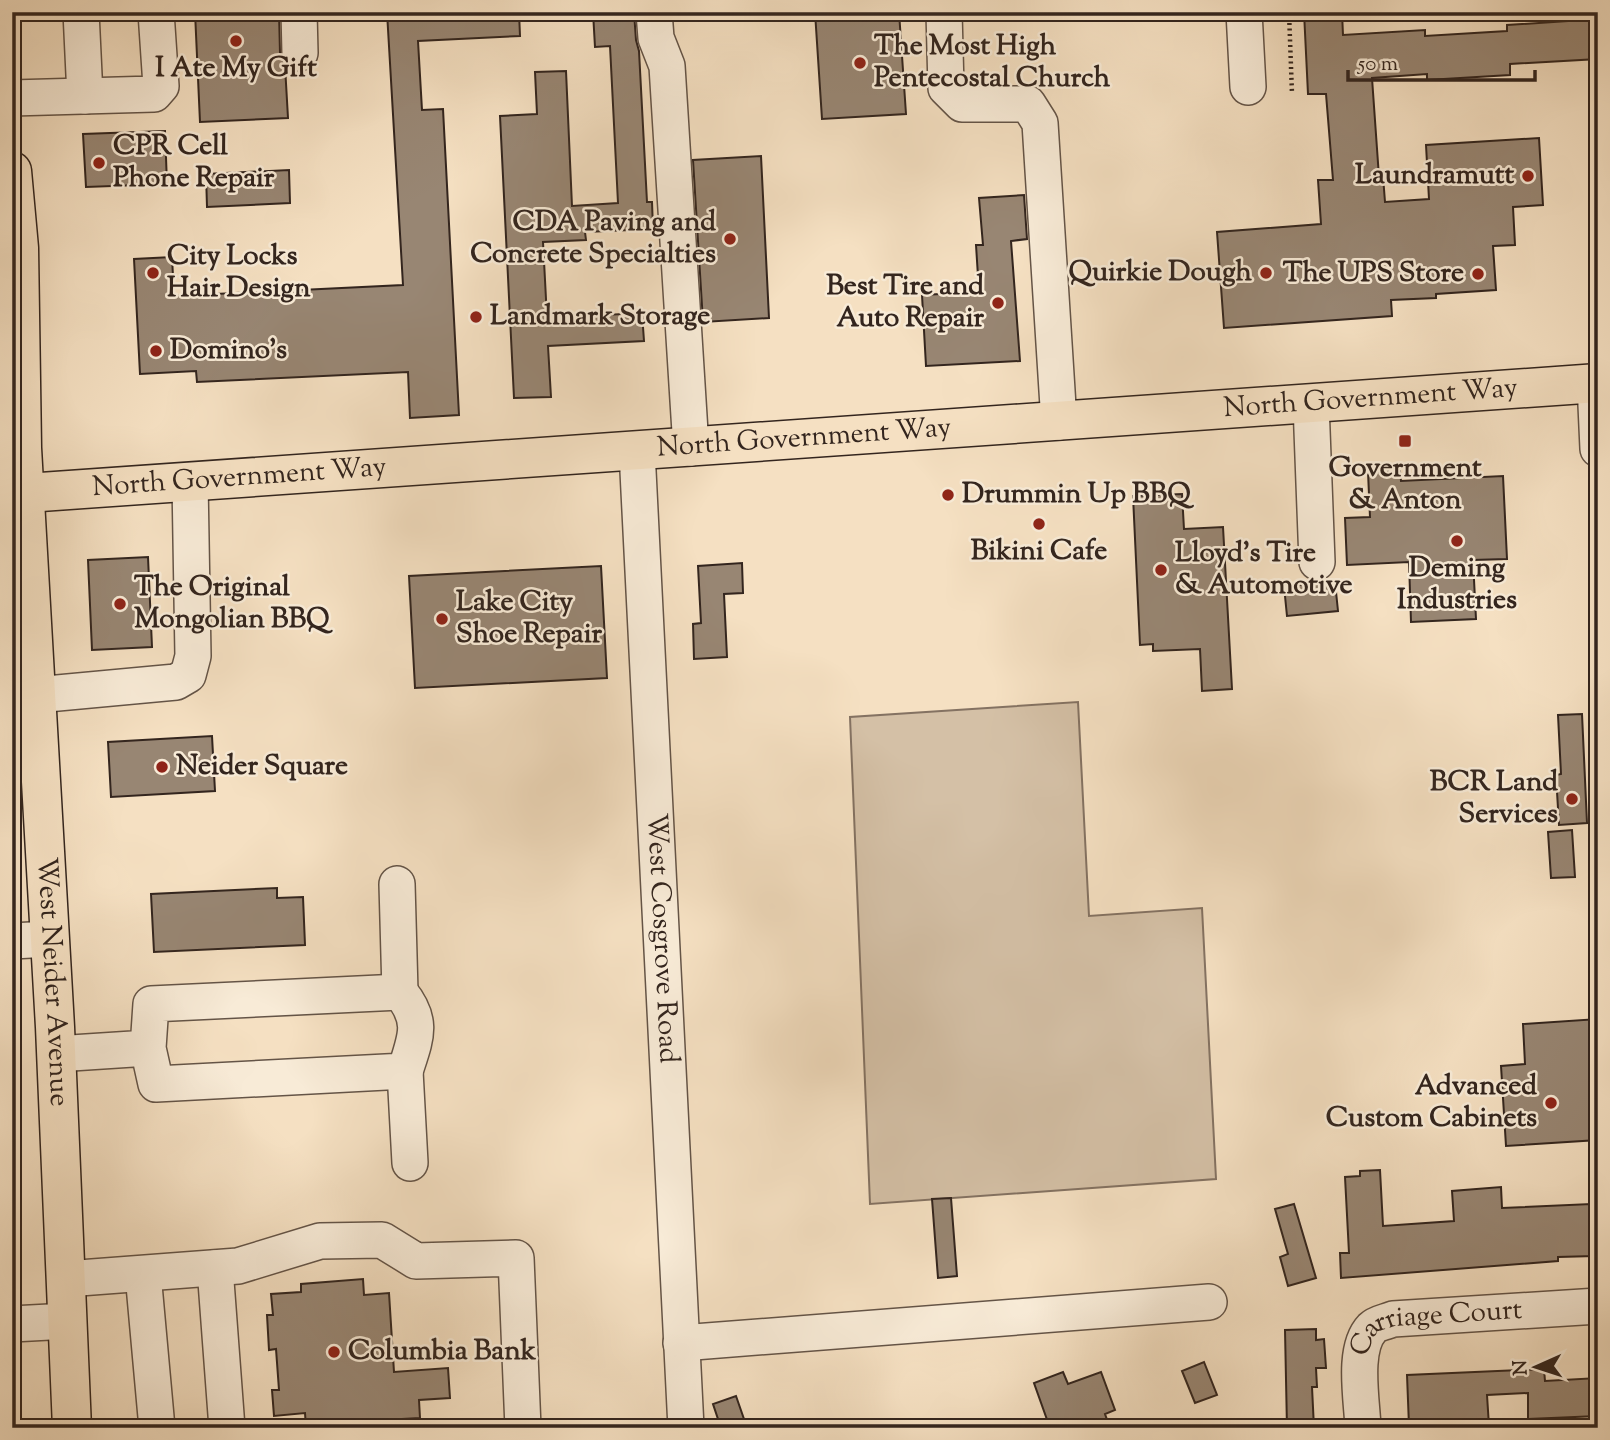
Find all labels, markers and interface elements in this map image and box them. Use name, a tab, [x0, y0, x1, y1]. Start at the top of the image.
place label: The Most High Pentecostal Church	[874, 27, 1111, 99]
marker: I Ate My Gift	[228, 33, 244, 49]
scale bar	[1348, 38, 1535, 82]
place label: I Ate My Gift	[155, 49, 317, 89]
text: 50 m	[1357, 50, 1398, 80]
marker: The Most High Pentecostal Church	[852, 55, 868, 71]
place label: CPR Cell Phone Repair	[113, 127, 275, 199]
marker: CPR Cell Phone Repair	[91, 155, 107, 171]
place label: Laundramutt	[1355, 156, 1514, 196]
marker: Laundramutt	[1520, 168, 1536, 184]
place label: CDA Paving and Concrete Specialties	[470, 203, 716, 275]
marker: CDA Paving and Concrete Specialties	[722, 231, 738, 247]
place label: City Locks Hair Design	[167, 237, 311, 309]
place label: Quirkie Dough	[1068, 253, 1253, 293]
place label: The UPS Store	[1283, 254, 1464, 294]
marker: City Locks Hair Design	[145, 265, 161, 281]
marker: Quirkie Dough	[1258, 265, 1274, 281]
marker: The UPS Store	[1470, 266, 1486, 282]
place label: Best Tire and Auto Repair	[826, 267, 984, 339]
marker: Best Tire and Auto Repair	[990, 295, 1006, 311]
place label: Landmark Storage	[490, 297, 710, 337]
marker: Landmark Storage	[468, 309, 484, 325]
place label: Domino's	[170, 331, 287, 371]
marker: Domino's	[148, 343, 164, 359]
street label: North Government Way	[1222, 369, 1519, 429]
street label: North Government Way	[656, 408, 953, 469]
marker: Government & Anton	[1397, 433, 1413, 449]
street label: North Government Way	[91, 448, 388, 508]
place label: Government & Anton	[1328, 449, 1482, 521]
place label: Drummin Up BBQ	[962, 475, 1194, 515]
marker: Drummin Up BBQ	[940, 487, 956, 503]
marker: Bikini Cafe	[1031, 516, 1047, 532]
place label: Bikini Cafe	[971, 532, 1107, 572]
marker: Deming Industries	[1449, 533, 1465, 549]
place label: Lloyd's Tire & Automotive	[1175, 534, 1353, 606]
place label: Deming Industries	[1397, 549, 1517, 621]
marker: Lloyd's Tire & Automotive	[1153, 562, 1169, 578]
place label: The Original Mongolian BBQ	[134, 568, 333, 640]
place label: Lake City Shoe Repair	[456, 583, 602, 655]
marker: The Original Mongolian BBQ	[112, 596, 128, 612]
marker: Lake City Shoe Repair	[434, 611, 450, 627]
place label: Neider Square	[176, 747, 348, 787]
marker: Neider Square	[154, 759, 170, 775]
place label: BCR Land Services	[1430, 763, 1558, 835]
marker: BCR Land Services	[1564, 791, 1580, 807]
street label: West Cosgrove Road	[635, 812, 688, 1065]
street label: West Neider Avenue	[25, 856, 78, 1107]
place label: Advanced Custom Cabinets	[1326, 1067, 1537, 1139]
marker: Advanced Custom Cabinets	[1543, 1095, 1559, 1111]
street label: Carriage Court	[1341, 1291, 1524, 1361]
place label: Columbia Bank	[348, 1332, 537, 1372]
north arrow	[1502, 1332, 1572, 1402]
marker: Columbia Bank	[326, 1344, 342, 1360]
text: N	[1508, 1359, 1535, 1376]

